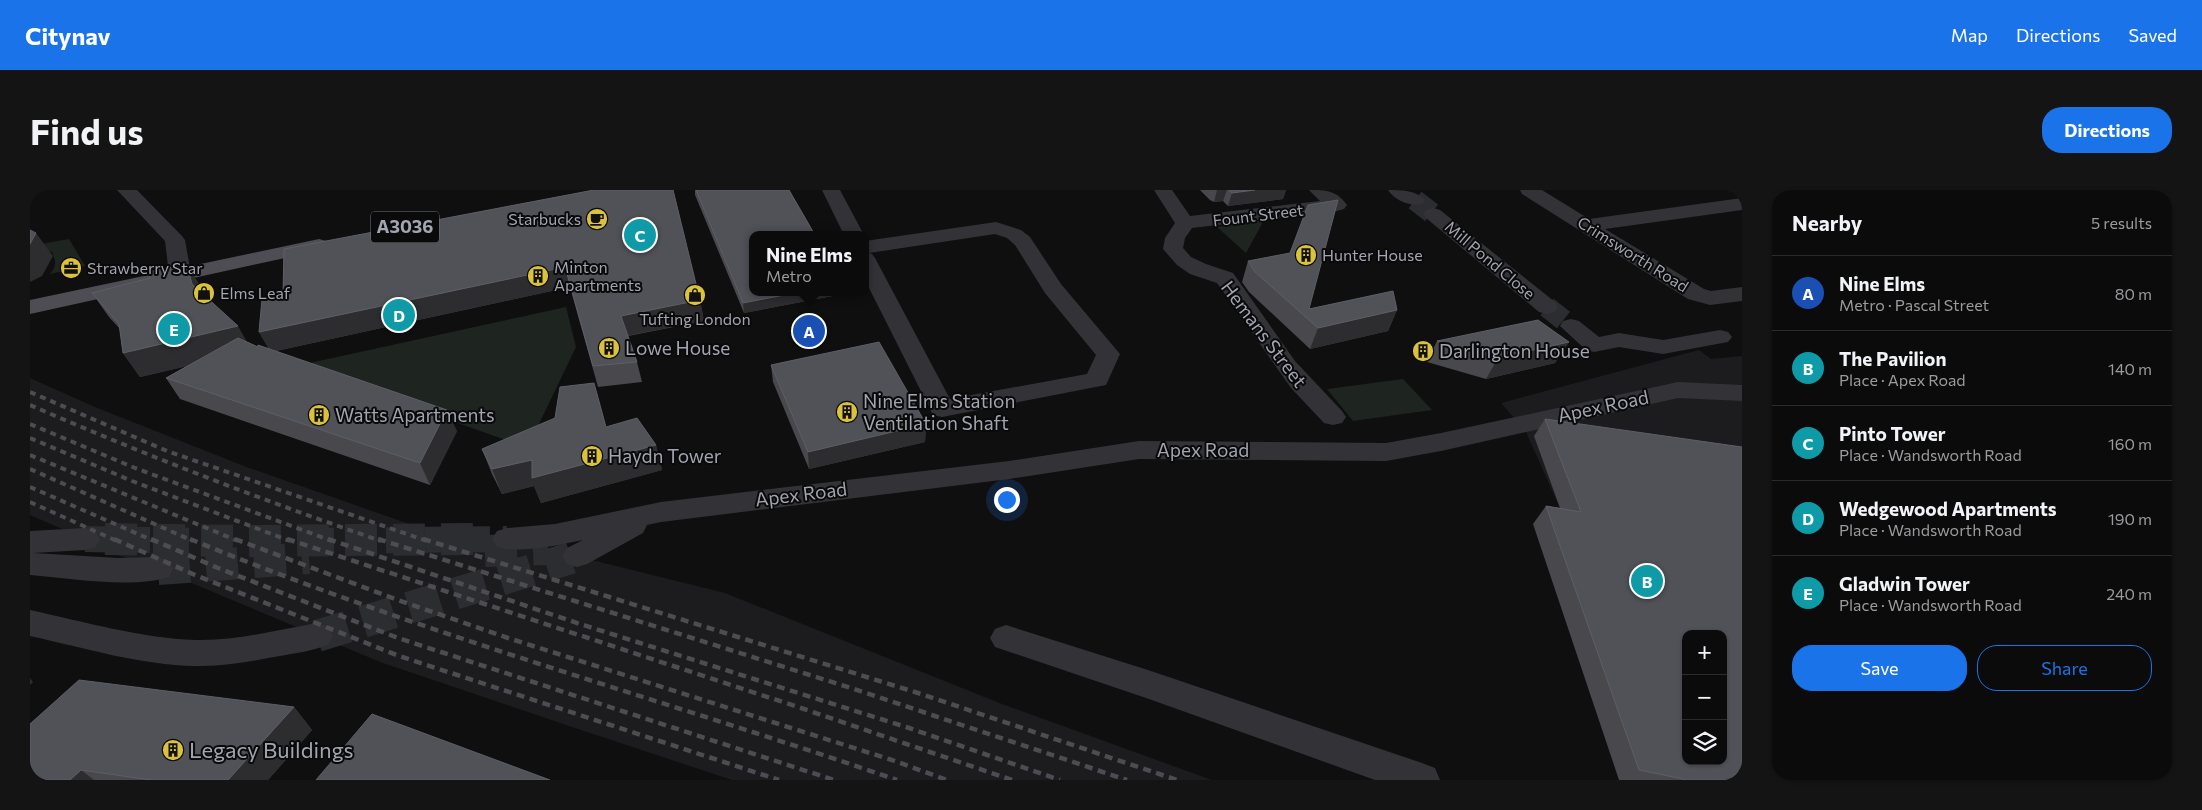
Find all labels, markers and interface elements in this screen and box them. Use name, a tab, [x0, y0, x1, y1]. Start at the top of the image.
text: Citynav	[25, 21, 111, 50]
text: Map	[1951, 24, 1988, 46]
text: Directions	[2016, 24, 2100, 46]
text: Saved	[2128, 24, 2177, 46]
button: Directions	[2042, 107, 2172, 153]
text: Find us	[30, 109, 144, 152]
street label: Fount Street	[1211, 199, 1305, 229]
cafe icon: Starbucks	[585, 207, 609, 231]
place label: Starbucks	[508, 209, 581, 228]
text: Nearby	[1792, 210, 1862, 235]
road number: A3036	[371, 212, 439, 242]
street label: Crimsworth Road	[1574, 212, 1692, 295]
text: 5 results	[2091, 213, 2152, 232]
pin: C	[624, 216, 656, 254]
street label: Mill Pond Close	[1441, 216, 1539, 303]
popup	[749, 231, 869, 296]
text: Nine Elms	[766, 243, 852, 266]
building icon: Hunter House	[1294, 243, 1318, 267]
place label: Hunter House	[1322, 245, 1423, 264]
office icon: Strawberry Star	[59, 256, 83, 280]
place label: Minton Apartments	[554, 257, 641, 294]
place label: Strawberry Star	[87, 258, 203, 277]
building icon: Minton Apartments	[526, 264, 550, 288]
text: Metro	[766, 266, 812, 285]
text: Nine Elms	[1839, 272, 1925, 295]
street label: Hemans Street	[1217, 276, 1312, 392]
shop icon: Elms Leaf	[192, 281, 216, 305]
place label: Elms Leaf	[220, 283, 291, 302]
shop icon: Tufting London	[683, 283, 707, 307]
text: A	[1802, 284, 1814, 303]
text: 80 m	[2115, 284, 2152, 303]
text: Metro · Pascal Street	[1839, 295, 1989, 314]
pin: D	[383, 296, 415, 334]
place label: Tufting London	[639, 309, 751, 328]
pin: E	[158, 310, 190, 348]
pin: A	[793, 312, 825, 350]
building icon: Lowe House	[597, 336, 621, 360]
place label: Lowe House	[625, 336, 730, 359]
building icon: Darlington House	[1411, 339, 1435, 363]
place label: Darlington House	[1439, 339, 1590, 362]
text: The Pavilion	[1839, 347, 1946, 370]
text: B	[1803, 359, 1813, 378]
text: 140 m	[2108, 359, 2152, 378]
text: Place · Apex Road	[1839, 370, 1966, 389]
street label: Apex Road	[1555, 385, 1651, 426]
place label: Nine Elms Station Ventilation Shaft	[863, 389, 1015, 434]
building icon: Nine Elms Station Ventilation Shaft	[835, 400, 859, 424]
building icon: Watts Apartments	[307, 403, 331, 427]
place label: Watts Apartments	[335, 403, 495, 426]
text: Pinto Tower	[1839, 422, 1946, 445]
text: C	[1803, 434, 1813, 453]
text: 160 m	[2108, 434, 2152, 453]
street label: Apex Road	[1157, 438, 1249, 461]
building icon: Haydn Tower	[580, 444, 604, 468]
place label: Haydn Tower	[608, 444, 722, 467]
text: Place · Wandsworth Road	[1839, 445, 2022, 464]
street label: Apex Road	[754, 476, 848, 511]
your location	[994, 487, 1020, 513]
text: Wedgewood Apartments	[1839, 497, 2057, 520]
text: D	[1802, 509, 1814, 528]
text: 190 m	[2108, 509, 2152, 528]
text: Place · Wandsworth Road	[1839, 520, 2022, 539]
pin: B	[1631, 562, 1663, 600]
text: Gladwin Tower	[1839, 572, 1970, 595]
text: E	[1803, 584, 1813, 603]
text: 240 m	[2106, 584, 2152, 603]
text: Place · Wandsworth Road	[1839, 595, 2022, 614]
map controls	[1682, 630, 1727, 765]
button: +	[1682, 630, 1727, 675]
button: Save	[1792, 645, 1967, 691]
button: Share	[1977, 645, 2152, 691]
button: −	[1682, 675, 1727, 720]
button: layers	[1682, 720, 1727, 765]
place label: Legacy Buildings	[189, 736, 354, 763]
building icon: Legacy Buildings	[161, 738, 185, 762]

